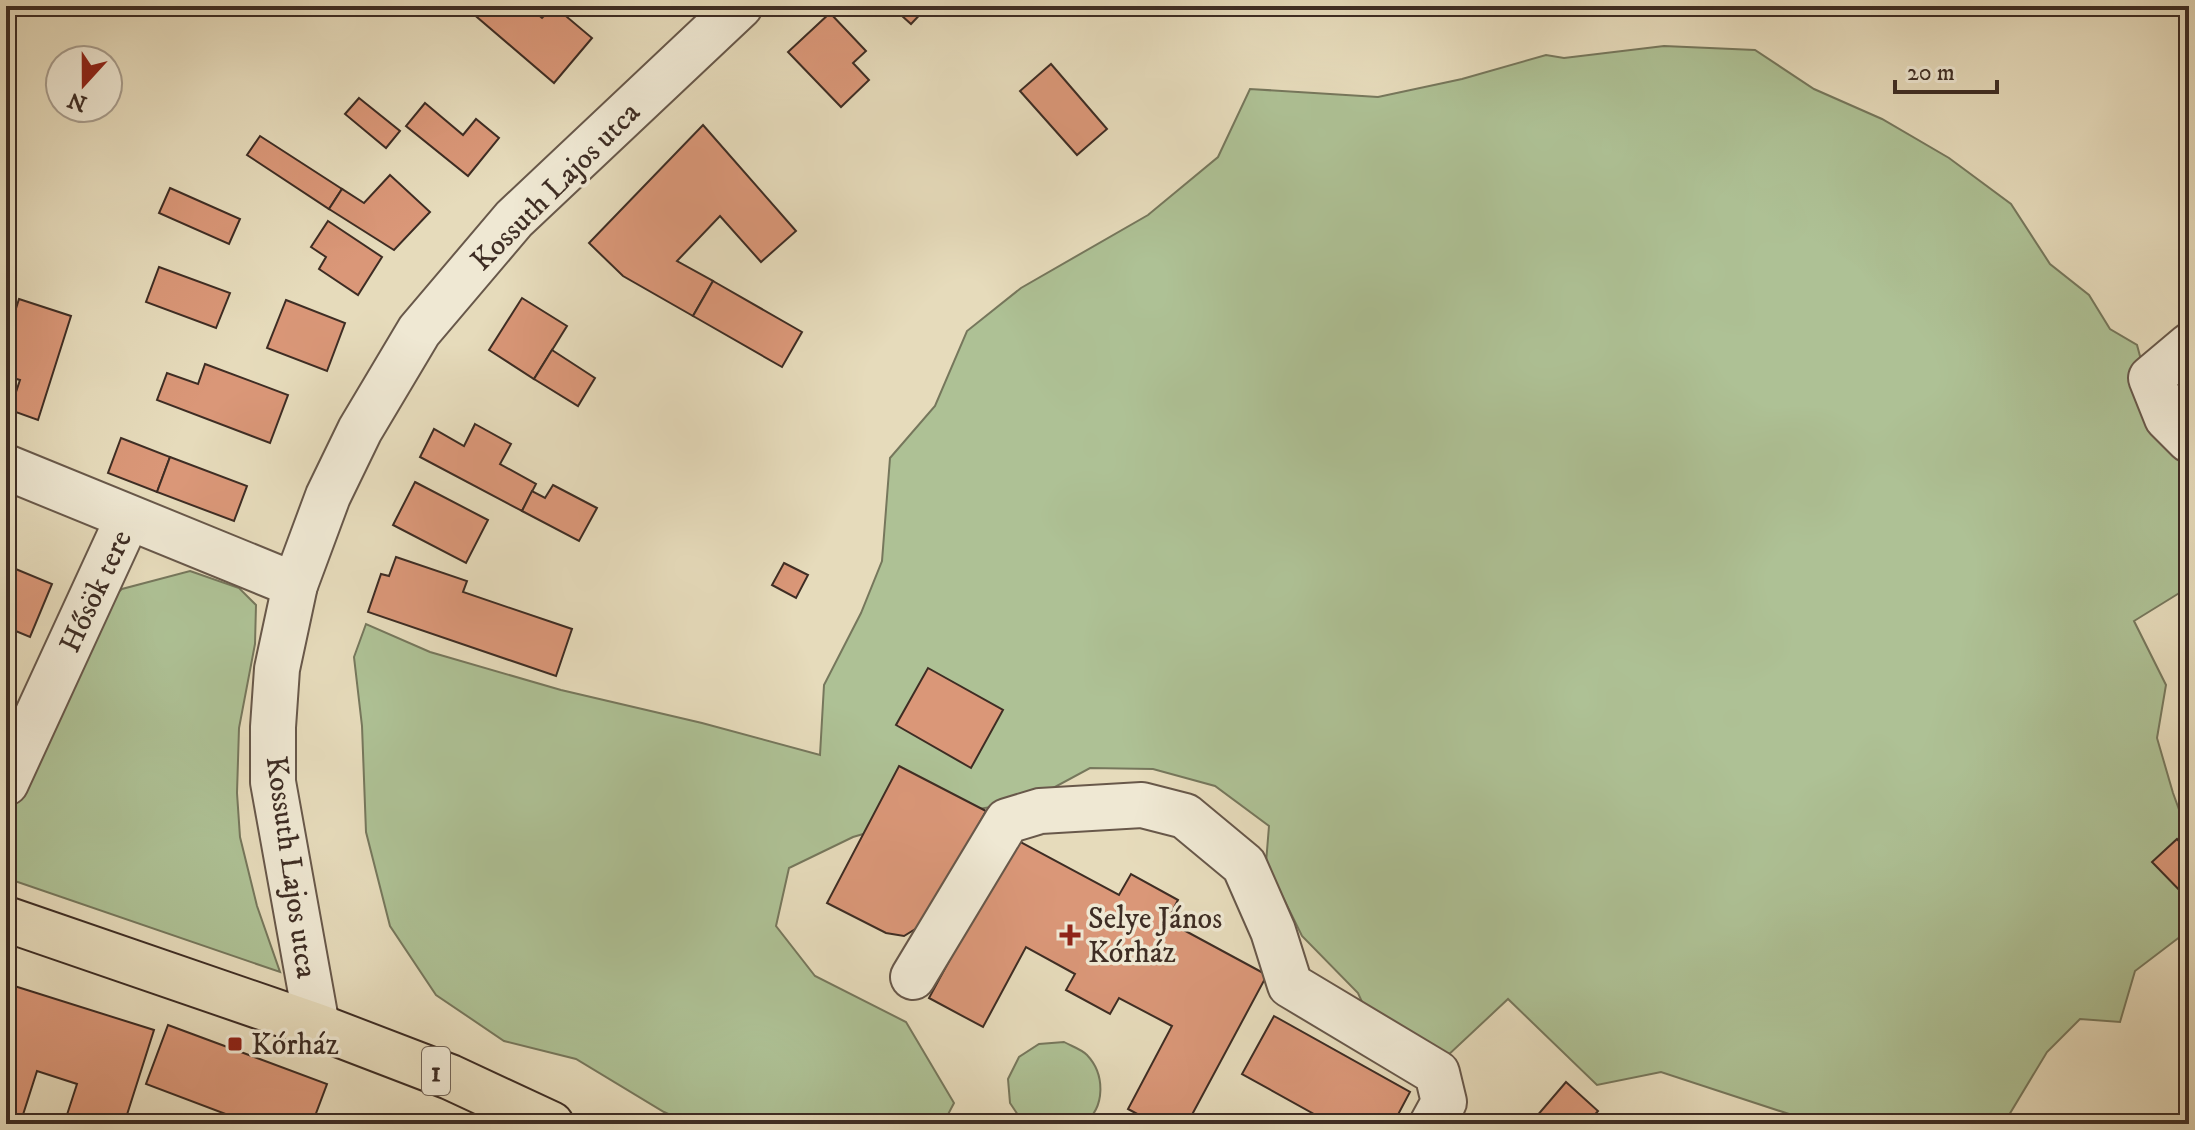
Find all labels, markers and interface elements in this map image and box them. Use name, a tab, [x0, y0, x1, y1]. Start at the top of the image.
north arrow	[44, 44, 124, 124]
scale bar	[1895, 44, 1997, 94]
text: 20 m	[1907, 58, 1955, 88]
text: N	[64, 85, 91, 117]
street label: Kossuth Lajos utca	[464, 95, 649, 279]
street label: Hősök tere	[52, 525, 141, 659]
street label: Kossuth Lajos utca	[257, 754, 324, 981]
place label: Selye János Kórház	[1088, 901, 1222, 972]
marker: Selye János Kórház	[1059, 924, 1081, 946]
place label: Kórház	[251, 1027, 339, 1064]
marker: Kórház	[226, 1035, 244, 1053]
road number: 1	[422, 1047, 450, 1095]

